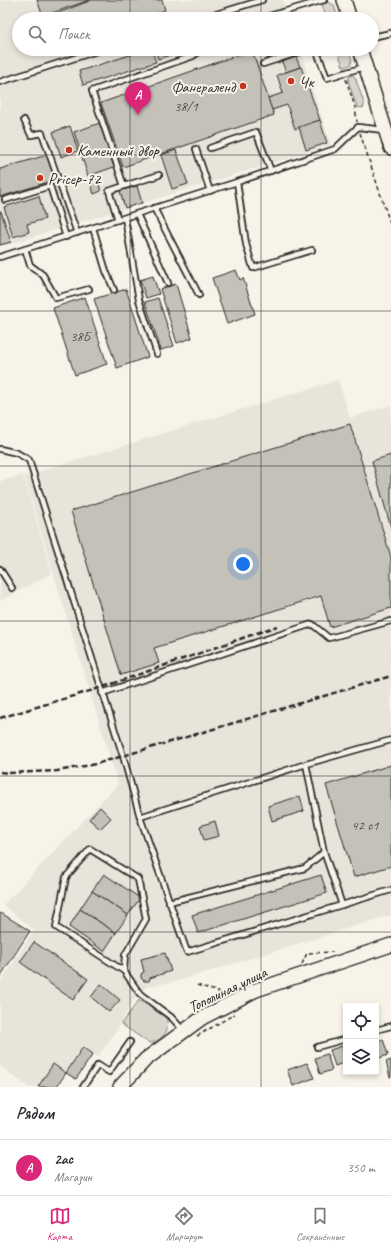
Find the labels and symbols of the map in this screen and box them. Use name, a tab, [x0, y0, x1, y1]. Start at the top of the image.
place label: Чк	[299, 72, 315, 92]
marker: Чк	[286, 76, 296, 86]
place label: Фанераленд	[171, 77, 237, 97]
marker: Фанераленд	[238, 81, 248, 91]
pin: A	[125, 82, 151, 115]
house number: 38/1	[174, 98, 198, 115]
place label: Каменный двор	[77, 141, 160, 161]
marker: Каменный двор	[64, 145, 74, 155]
place label: Pricep-72	[48, 169, 103, 189]
marker: Pricep-72	[35, 173, 45, 183]
house number: 38Б	[70, 328, 93, 345]
your location	[233, 554, 253, 574]
house number: 42 c1	[351, 817, 379, 834]
street label: Тополиная улица	[185, 962, 271, 1017]

